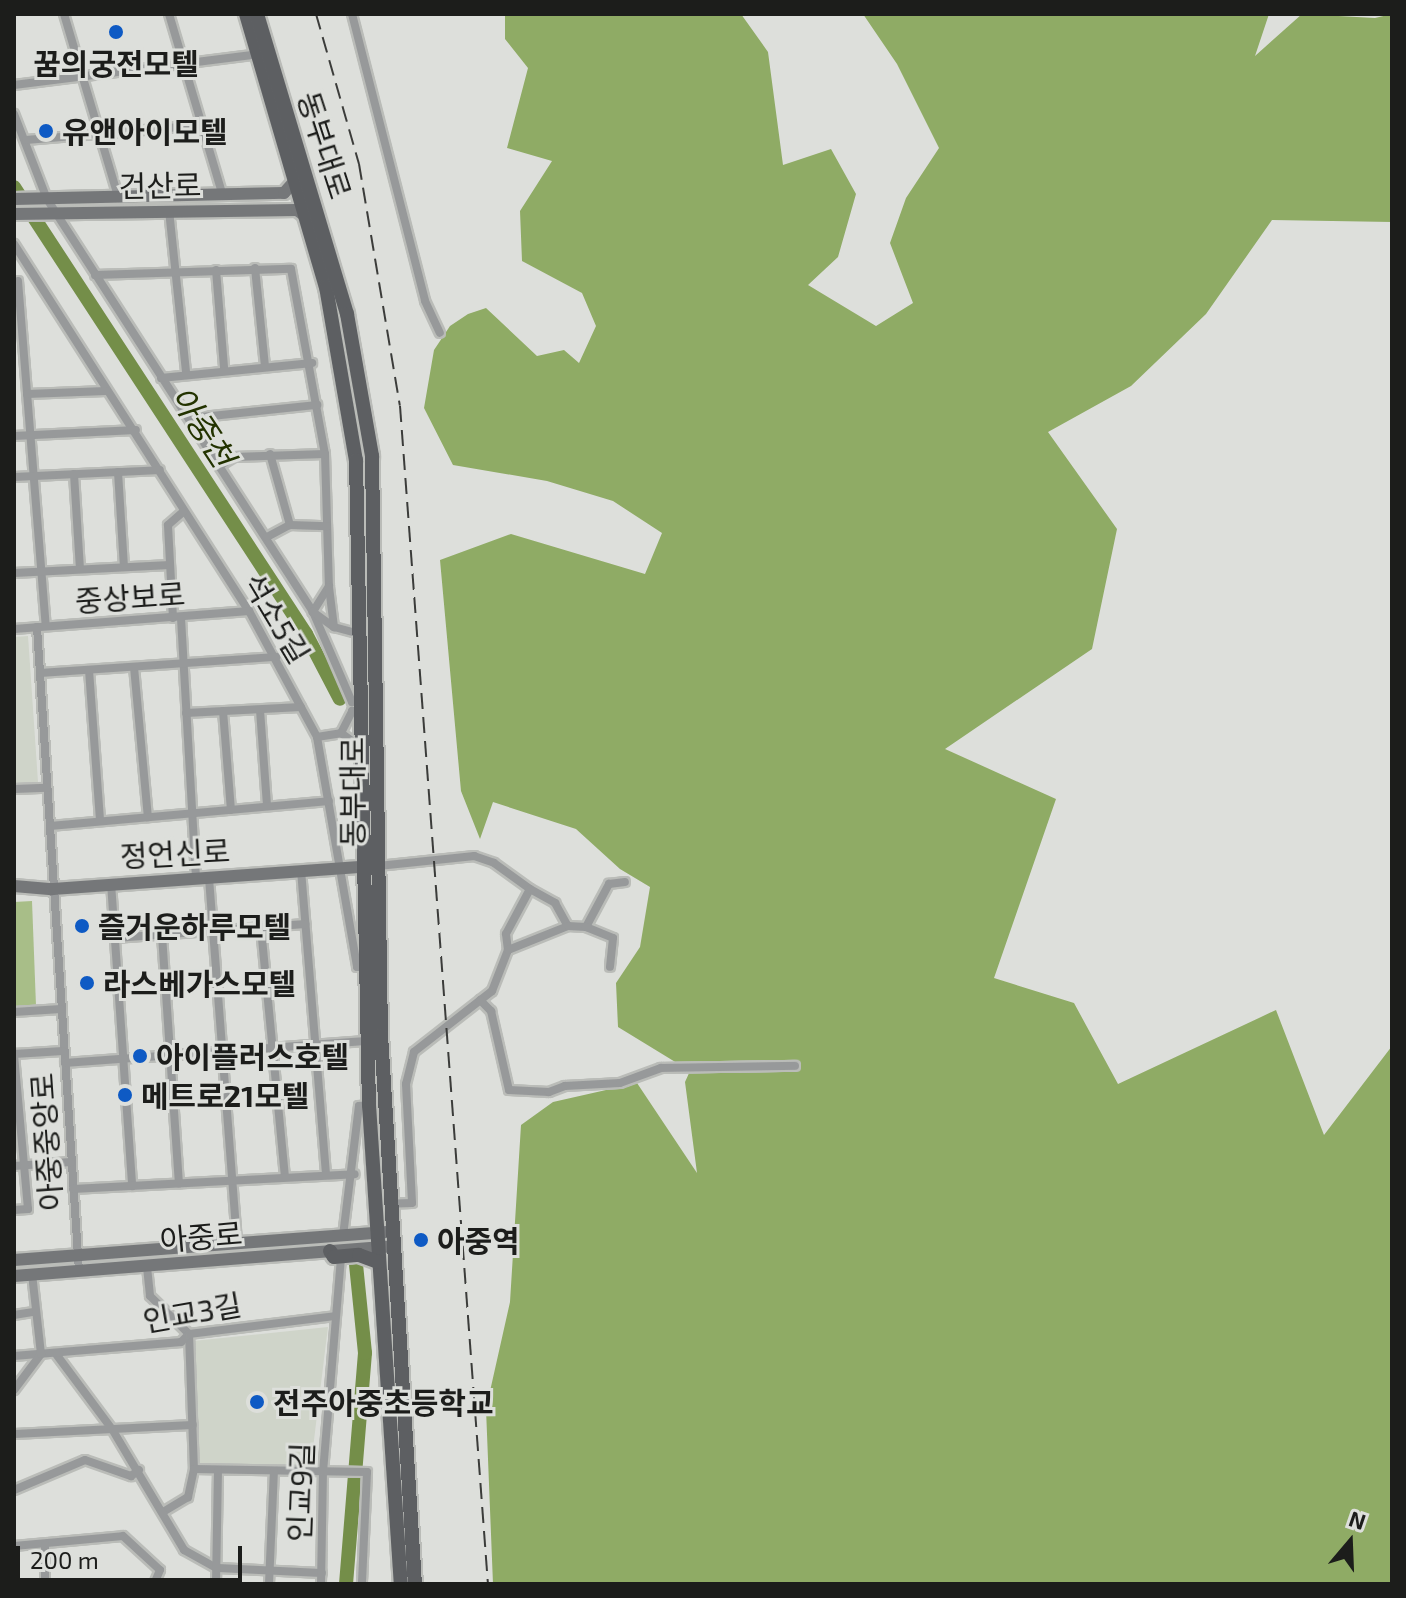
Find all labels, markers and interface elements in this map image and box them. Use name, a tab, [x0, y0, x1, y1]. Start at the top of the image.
marker: 꿈의궁전모텔	[107, 23, 125, 41]
place label: 꿈의궁전모텔	[33, 45, 199, 81]
street label: 동부대로	[291, 87, 359, 203]
place label: 유앤아이모텔	[62, 113, 228, 149]
marker: 유앤아이모텔	[37, 122, 55, 140]
street label: 건산로	[118, 166, 202, 204]
water label: 아중천	[163, 379, 243, 473]
street label: 석소5길	[236, 566, 318, 670]
street label: 중상보로	[74, 575, 186, 619]
street label: 동부대로	[334, 737, 370, 847]
street label: 정언신로	[119, 832, 231, 874]
place label: 즐거운하루모텔	[98, 908, 291, 944]
marker: 즐거운하루모텔	[73, 917, 91, 935]
place label: 라스베가스모텔	[103, 965, 296, 1001]
marker: 라스베가스모텔	[78, 974, 96, 992]
place label: 아이플러스호텔	[156, 1038, 349, 1074]
marker: 아이플러스호텔	[131, 1047, 149, 1065]
street label: 아중중앙로	[23, 1072, 69, 1212]
place label: 메트로21모텔	[141, 1077, 309, 1113]
marker: 메트로21모텔	[116, 1086, 134, 1104]
street label: 아중로	[158, 1214, 244, 1258]
place label: 아중역	[437, 1222, 520, 1258]
marker: 아중역	[412, 1231, 430, 1249]
street label: 인교3길	[140, 1286, 244, 1338]
place label: 전주아중초등학교	[273, 1384, 494, 1420]
marker: 전주아중초등학교	[248, 1393, 266, 1411]
street label: 인교9길	[280, 1441, 320, 1543]
north arrow	[1310, 1502, 1390, 1582]
text: N	[1346, 1504, 1370, 1534]
scale bar	[20, 1530, 246, 1580]
text: 200 m	[30, 1545, 99, 1574]

